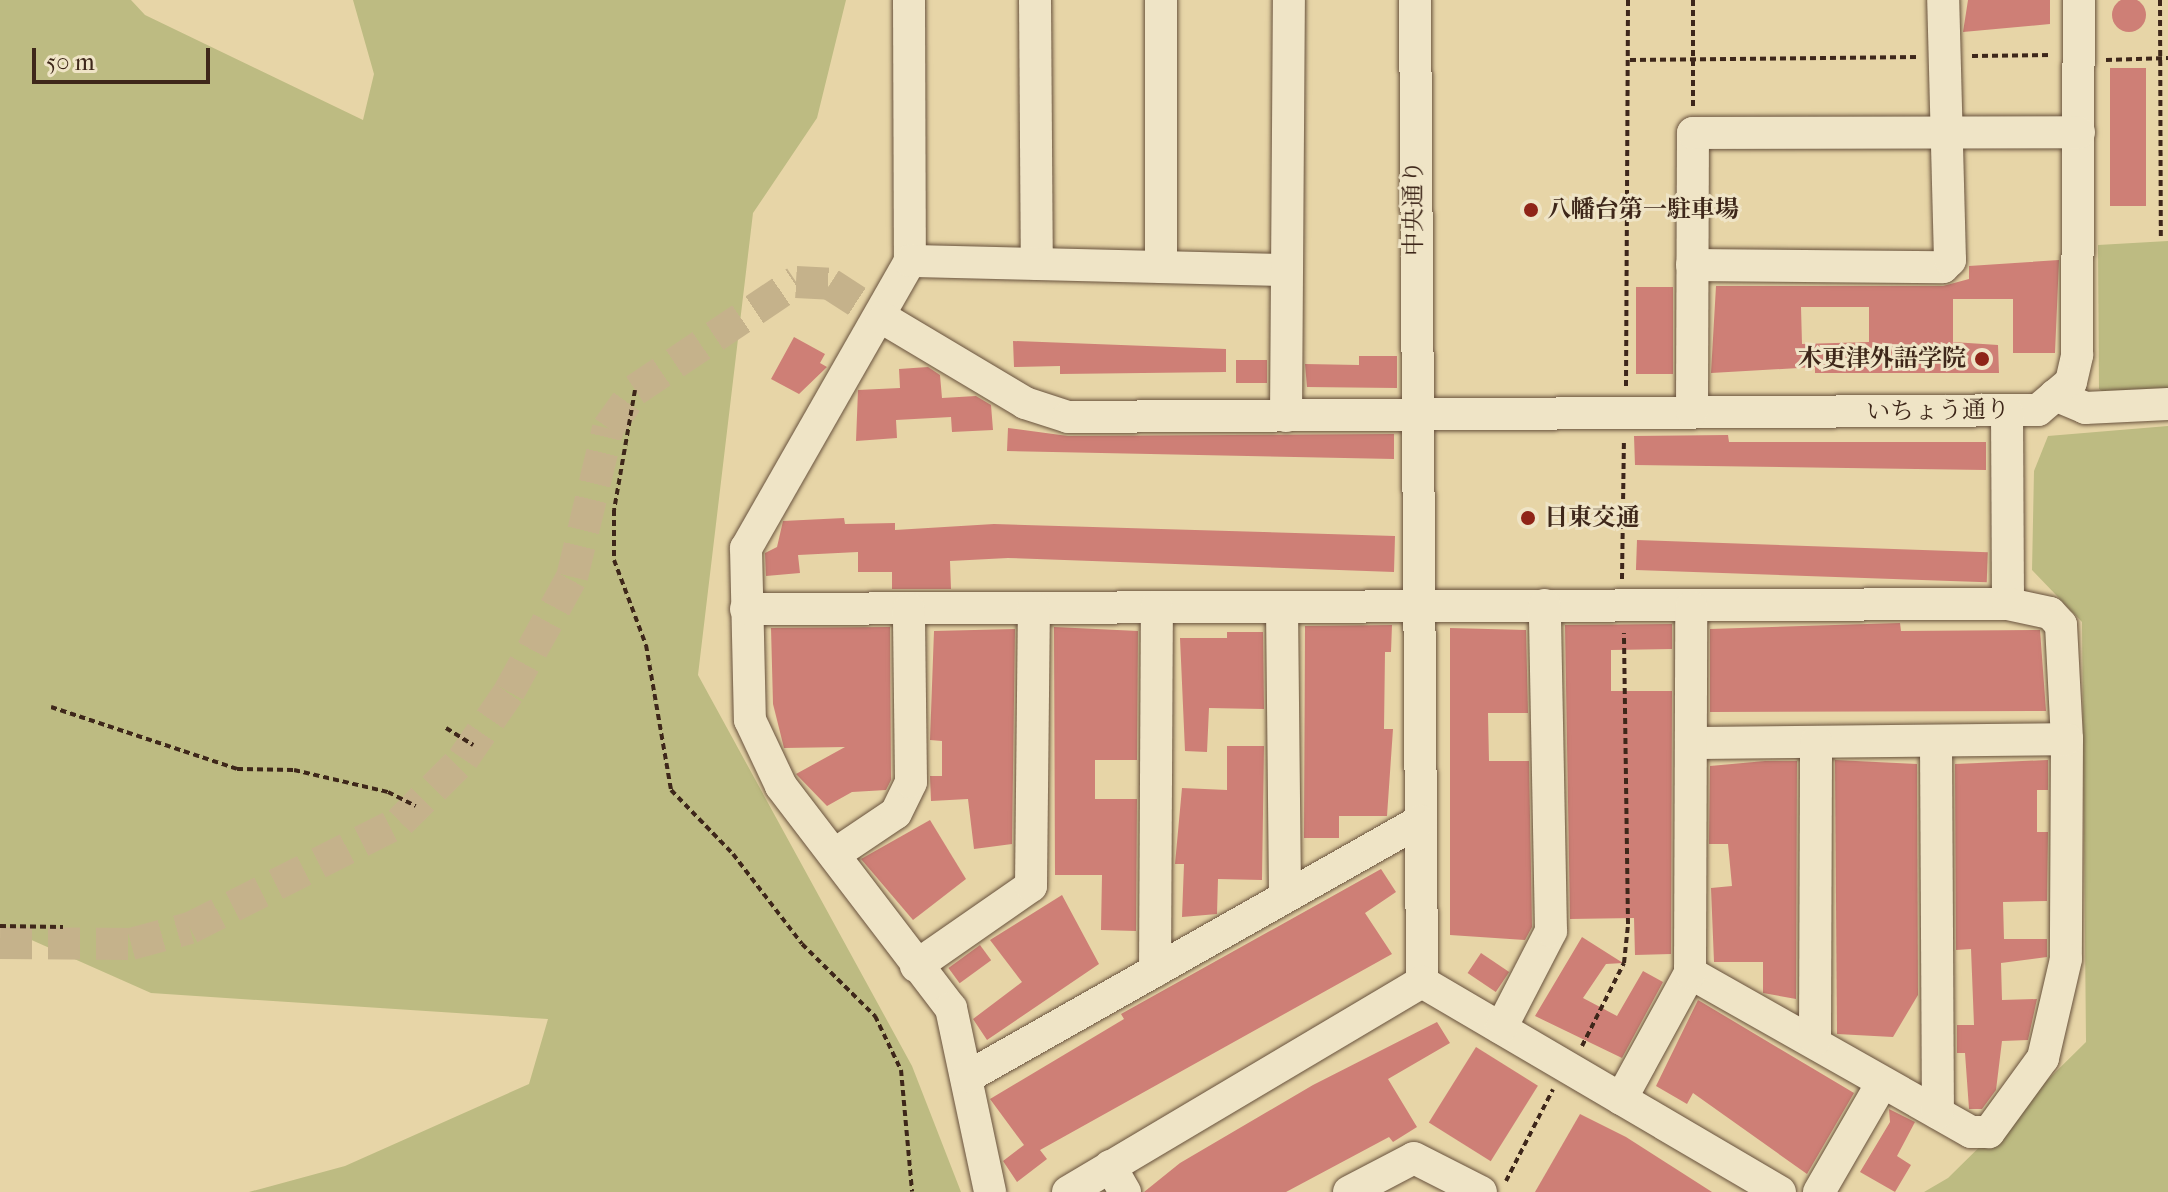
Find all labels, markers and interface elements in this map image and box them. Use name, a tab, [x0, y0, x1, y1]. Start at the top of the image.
scale bar	[36, 32, 214, 82]
text: 50 m	[46, 48, 95, 76]
street label: 中央通り	[1400, 160, 1428, 256]
place label: 八幡台第一駐車場	[1547, 196, 1739, 224]
marker: 八幡台第一駐車場	[1522, 201, 1540, 219]
place label: 木更津外語学院	[1798, 345, 1966, 373]
marker: 木更津外語学院	[1973, 350, 1991, 368]
street label: いちょう通り	[1866, 395, 2010, 427]
place label: 日東交通	[1544, 504, 1640, 532]
marker: 日東交通	[1519, 509, 1537, 527]

